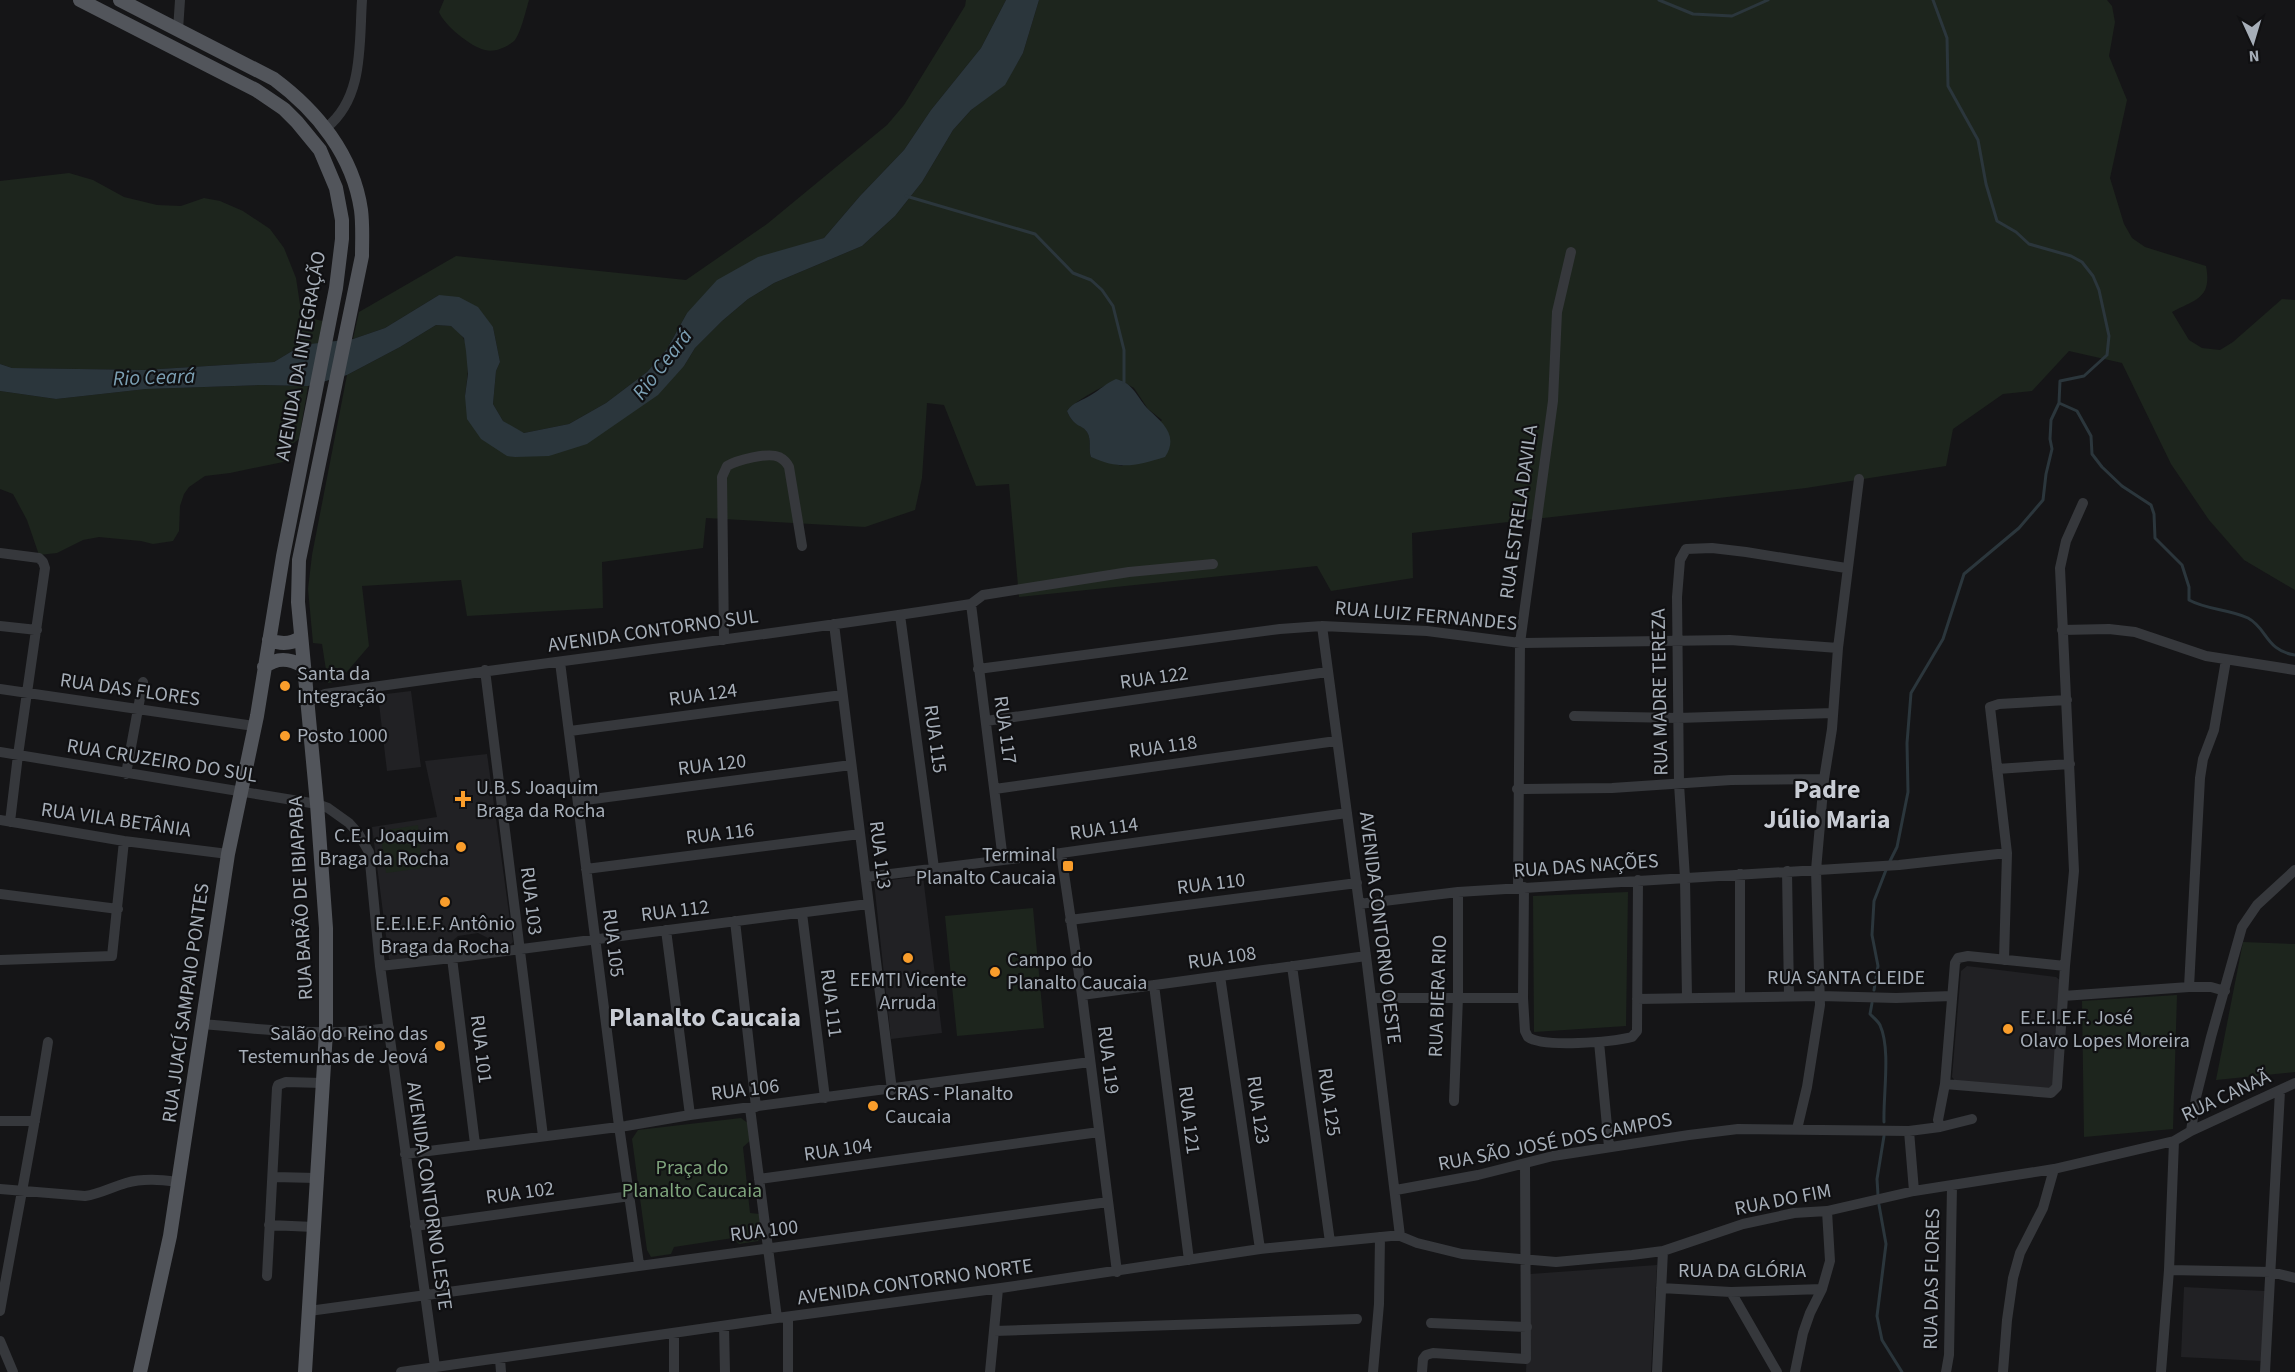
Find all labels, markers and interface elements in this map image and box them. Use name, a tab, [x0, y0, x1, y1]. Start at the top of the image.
north arrow	[2223, 12, 2283, 72]
text: N	[2248, 45, 2260, 67]
street label: AVENIDA DA INTEGRAÇÃO	[269, 249, 333, 463]
water label: Rio Ceará	[625, 322, 699, 406]
water label: Rio Ceará	[112, 361, 196, 393]
street label: RUA ESTRELA DAVILA	[1493, 423, 1545, 601]
street label: RUA LUIZ FERNANDES	[1334, 594, 1518, 638]
street label: AVENIDA CONTORNO SUL	[546, 602, 760, 660]
street label: RUA MADRE TEREZA	[1645, 608, 1675, 776]
street label: RUA 122	[1118, 659, 1190, 697]
place label: Santa da Integração	[297, 660, 386, 711]
street label: RUA DAS FLORES	[58, 666, 202, 714]
street label: RUA 124	[667, 676, 739, 714]
marker: Santa da Integração	[278, 679, 292, 693]
street label: RUA 117	[986, 694, 1024, 766]
street label: RUA 115	[916, 703, 954, 775]
place label: Posto 1000	[297, 722, 388, 750]
street label: RUA 118	[1127, 728, 1199, 766]
marker: Posto 1000	[278, 729, 292, 743]
street label: RUA CRUZEIRO DO SUL	[65, 732, 260, 790]
street label: RUA 120	[676, 747, 748, 783]
district label: Padre Júlio Maria	[1764, 771, 1890, 838]
place label: U.B.S Joaquim Braga da Rocha	[476, 774, 605, 825]
marker: U.B.S Joaquim Braga da Rocha	[454, 790, 472, 808]
street label: RUA BARÃO DE IBIAPABA	[282, 795, 320, 1001]
street label: RUA VILA BETÂNIA	[39, 796, 193, 844]
street label: RUA 114	[1068, 810, 1140, 848]
street label: AVENIDA CONTORNO OESTE	[1352, 810, 1408, 1046]
street label: RUA 116	[684, 816, 756, 852]
street label: RUA 113	[862, 819, 898, 891]
place label: C.E.I Joaquim Braga da Rocha	[320, 822, 449, 873]
marker: C.E.I Joaquim Braga da Rocha	[454, 840, 468, 854]
place label: Terminal Planalto Caucaia	[916, 841, 1056, 892]
street label: RUA DAS NAÇÕES	[1512, 847, 1660, 885]
marker: Terminal Planalto Caucaia	[1061, 859, 1075, 873]
street label: RUA 103	[513, 865, 549, 937]
street label: RUA 110	[1175, 866, 1247, 902]
street label: RUA JUACÍ SAMPAIO PONTES	[155, 881, 217, 1125]
street label: RUA 112	[639, 893, 711, 929]
marker: E.E.I.E.F. Antônio Braga da Rocha	[438, 895, 452, 909]
street label: RUA 105	[595, 907, 631, 979]
place label: E.E.I.E.F. Antônio Braga da Rocha	[375, 910, 515, 961]
street label: RUA BIERA RIO	[1422, 934, 1454, 1058]
street label: RUA 108	[1186, 939, 1258, 977]
place label: Campo do Planalto Caucaia	[1007, 946, 1147, 997]
marker: EEMTI Vicente Arruda	[901, 951, 915, 965]
street label: RUA SANTA CLEIDE	[1767, 964, 1925, 992]
marker: Campo do Planalto Caucaia	[988, 965, 1002, 979]
place label: EEMTI Vicente Arruda	[850, 966, 966, 1017]
street label: RUA 111	[813, 967, 849, 1039]
district label: Planalto Caucaia	[609, 999, 801, 1036]
place label: E.E.I.E.F. José Olavo Lopes Moreira	[2020, 1004, 2190, 1055]
street label: RUA 101	[463, 1013, 499, 1085]
place label: Salão do Reino das Testemunhas de Jeová	[238, 1020, 428, 1071]
marker: E.E.I.E.F. José Olavo Lopes Moreira	[2001, 1022, 2015, 1036]
street label: RUA 119	[1090, 1024, 1126, 1096]
marker: Salão do Reino das Testemunhas de Jeová	[433, 1039, 447, 1053]
street label: RUA CANAÃ	[2177, 1063, 2275, 1129]
street label: RUA 125	[1310, 1066, 1348, 1138]
street label: RUA 106	[709, 1072, 781, 1108]
street label: RUA 123	[1239, 1074, 1277, 1146]
street label: AVENIDA CONTORNO LESTE	[399, 1080, 459, 1312]
place label: CRAS - Planalto Caucaia	[885, 1080, 1013, 1131]
street label: RUA 121	[1171, 1084, 1207, 1156]
marker: CRAS - Planalto Caucaia	[866, 1099, 880, 1113]
street label: RUA SÃO JOSÉ DOS CAMPOS	[1436, 1106, 1674, 1178]
street label: RUA 104	[802, 1131, 874, 1169]
park label: Praça do Planalto Caucaia	[622, 1154, 762, 1205]
street label: RUA 102	[484, 1174, 556, 1212]
street label: RUA DO FIM	[1732, 1177, 1834, 1223]
street label: RUA DAS FLORES	[1917, 1208, 1947, 1350]
street label: RUA 100	[728, 1213, 800, 1249]
street label: AVENIDA CONTORNO NORTE	[796, 1252, 1034, 1312]
street label: RUA DA GLÓRIA	[1678, 1257, 1806, 1285]

